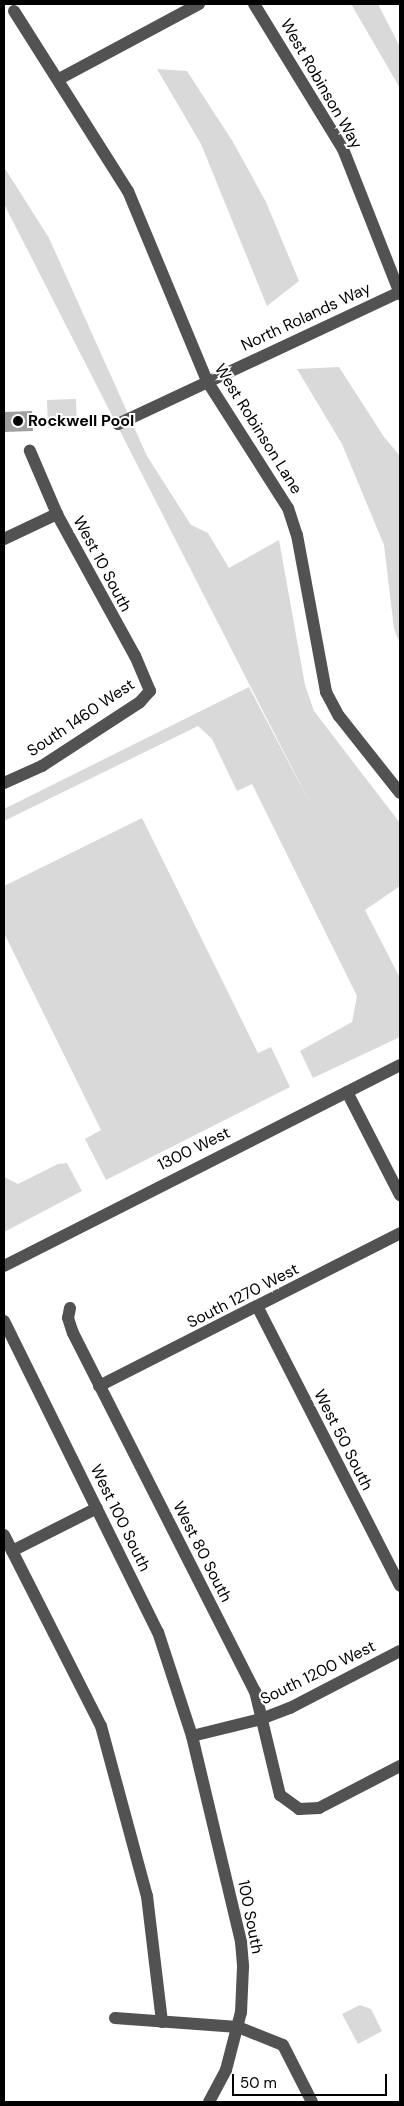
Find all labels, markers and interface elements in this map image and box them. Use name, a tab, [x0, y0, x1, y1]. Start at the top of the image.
street label: West Robinson Way	[276, 16, 366, 152]
street label: North Rolands Way	[238, 279, 374, 355]
street label: West Robinson Lane	[210, 360, 306, 498]
place label: Rockwell Pool	[28, 411, 134, 431]
marker: Rockwell Pool	[12, 415, 24, 427]
street label: West 10 South	[69, 513, 135, 615]
street label: South 1460 West	[24, 675, 138, 761]
street label: 1300 West	[155, 1123, 233, 1175]
street label: South 1270 West	[184, 1260, 302, 1332]
street label: West 50 South	[309, 1386, 377, 1494]
street label: West 100 South	[86, 1461, 154, 1575]
street label: West 80 South	[168, 1499, 236, 1605]
street label: South 1200 West	[257, 1637, 379, 1709]
street label: 100 South	[233, 1879, 267, 1955]
scale bar	[234, 2064, 389, 2096]
text: 50 m	[240, 2073, 277, 2093]

